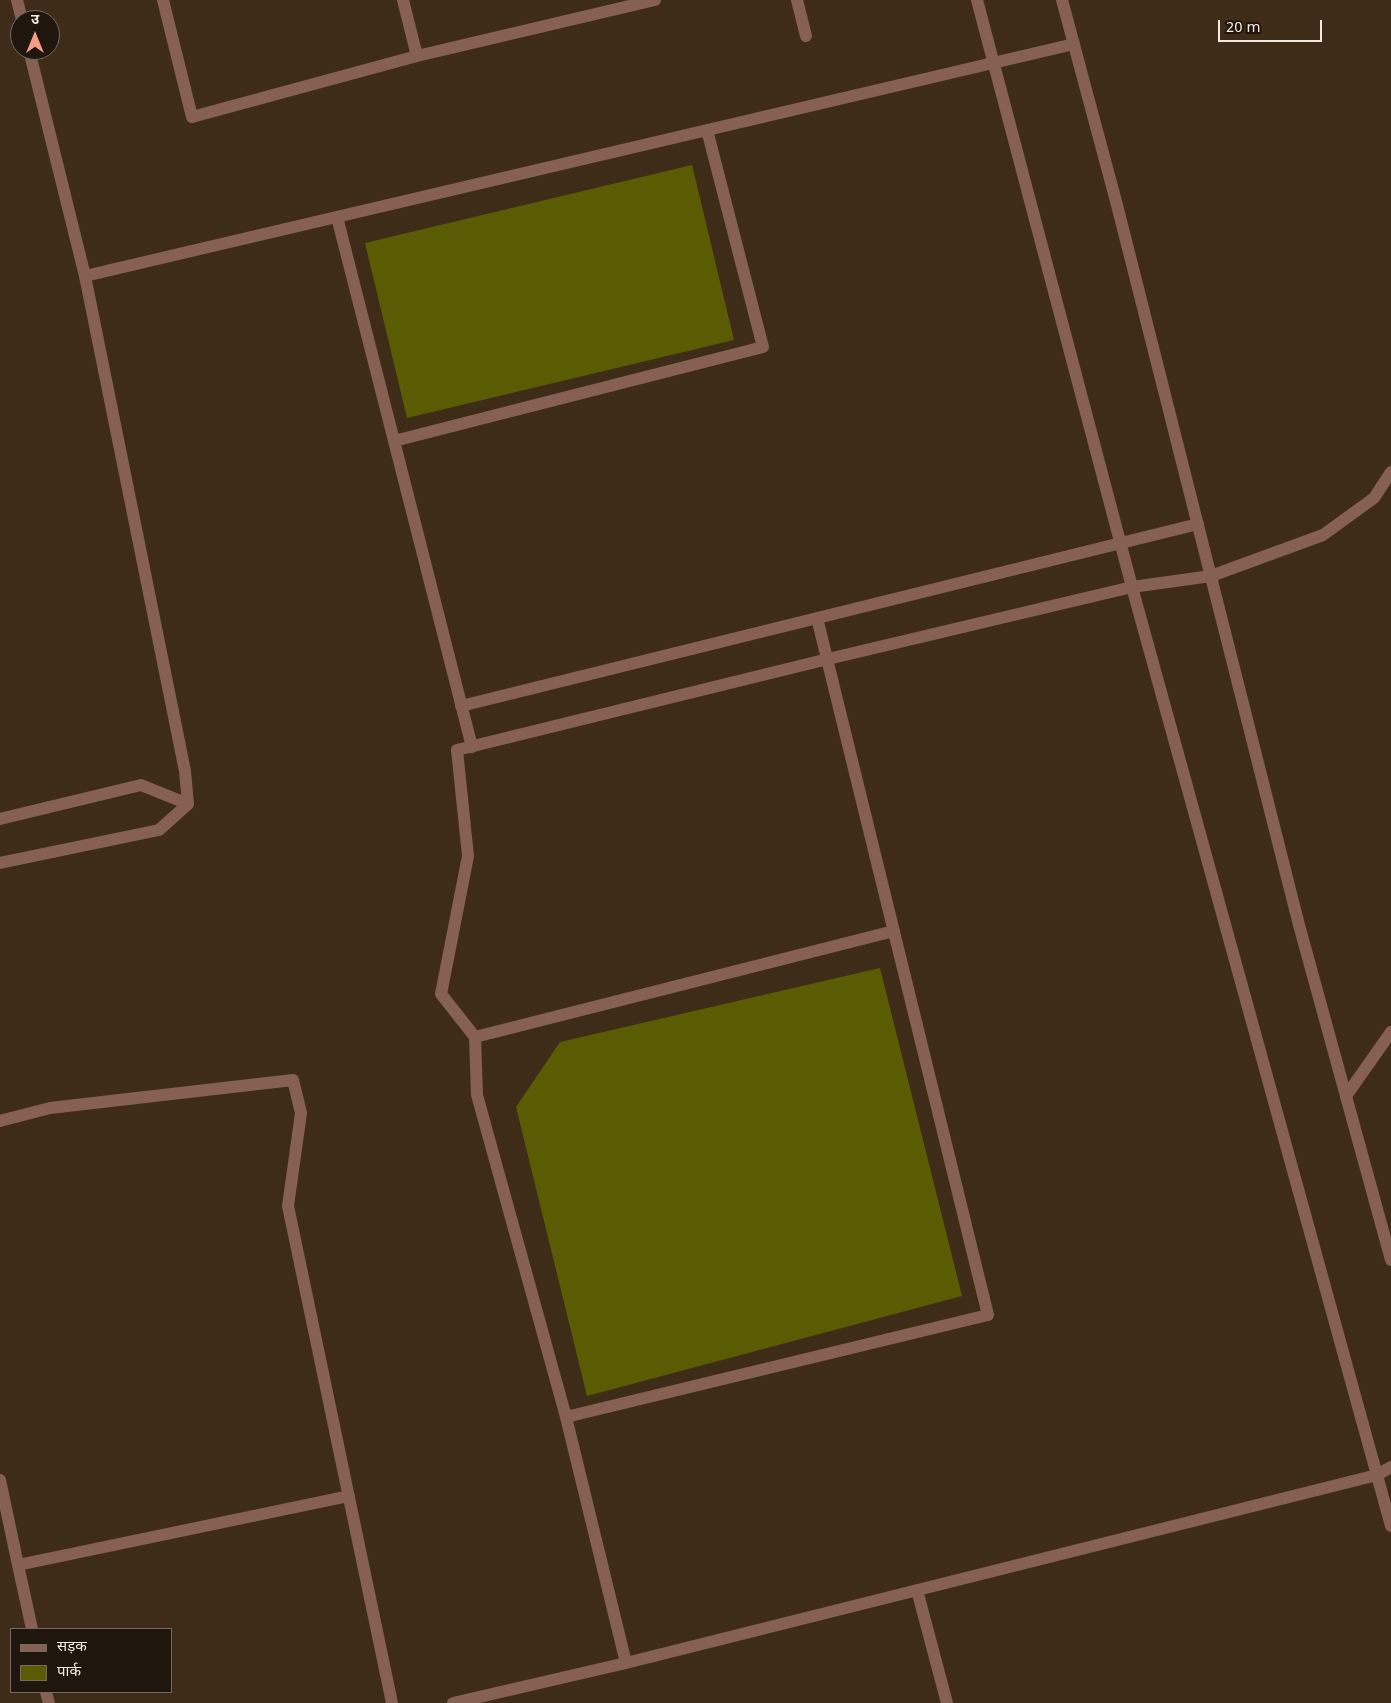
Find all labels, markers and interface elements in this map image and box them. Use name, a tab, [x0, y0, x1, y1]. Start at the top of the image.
north arrow	[10, 10, 60, 60]
scale bar	[1221, 10, 1325, 42]
text: उ	[31, 11, 39, 30]
text: 20 m	[1226, 19, 1260, 38]
legend	[10, 1628, 172, 1693]
text: सड़क	[57, 1638, 87, 1657]
text: पार्क	[57, 1663, 81, 1682]

